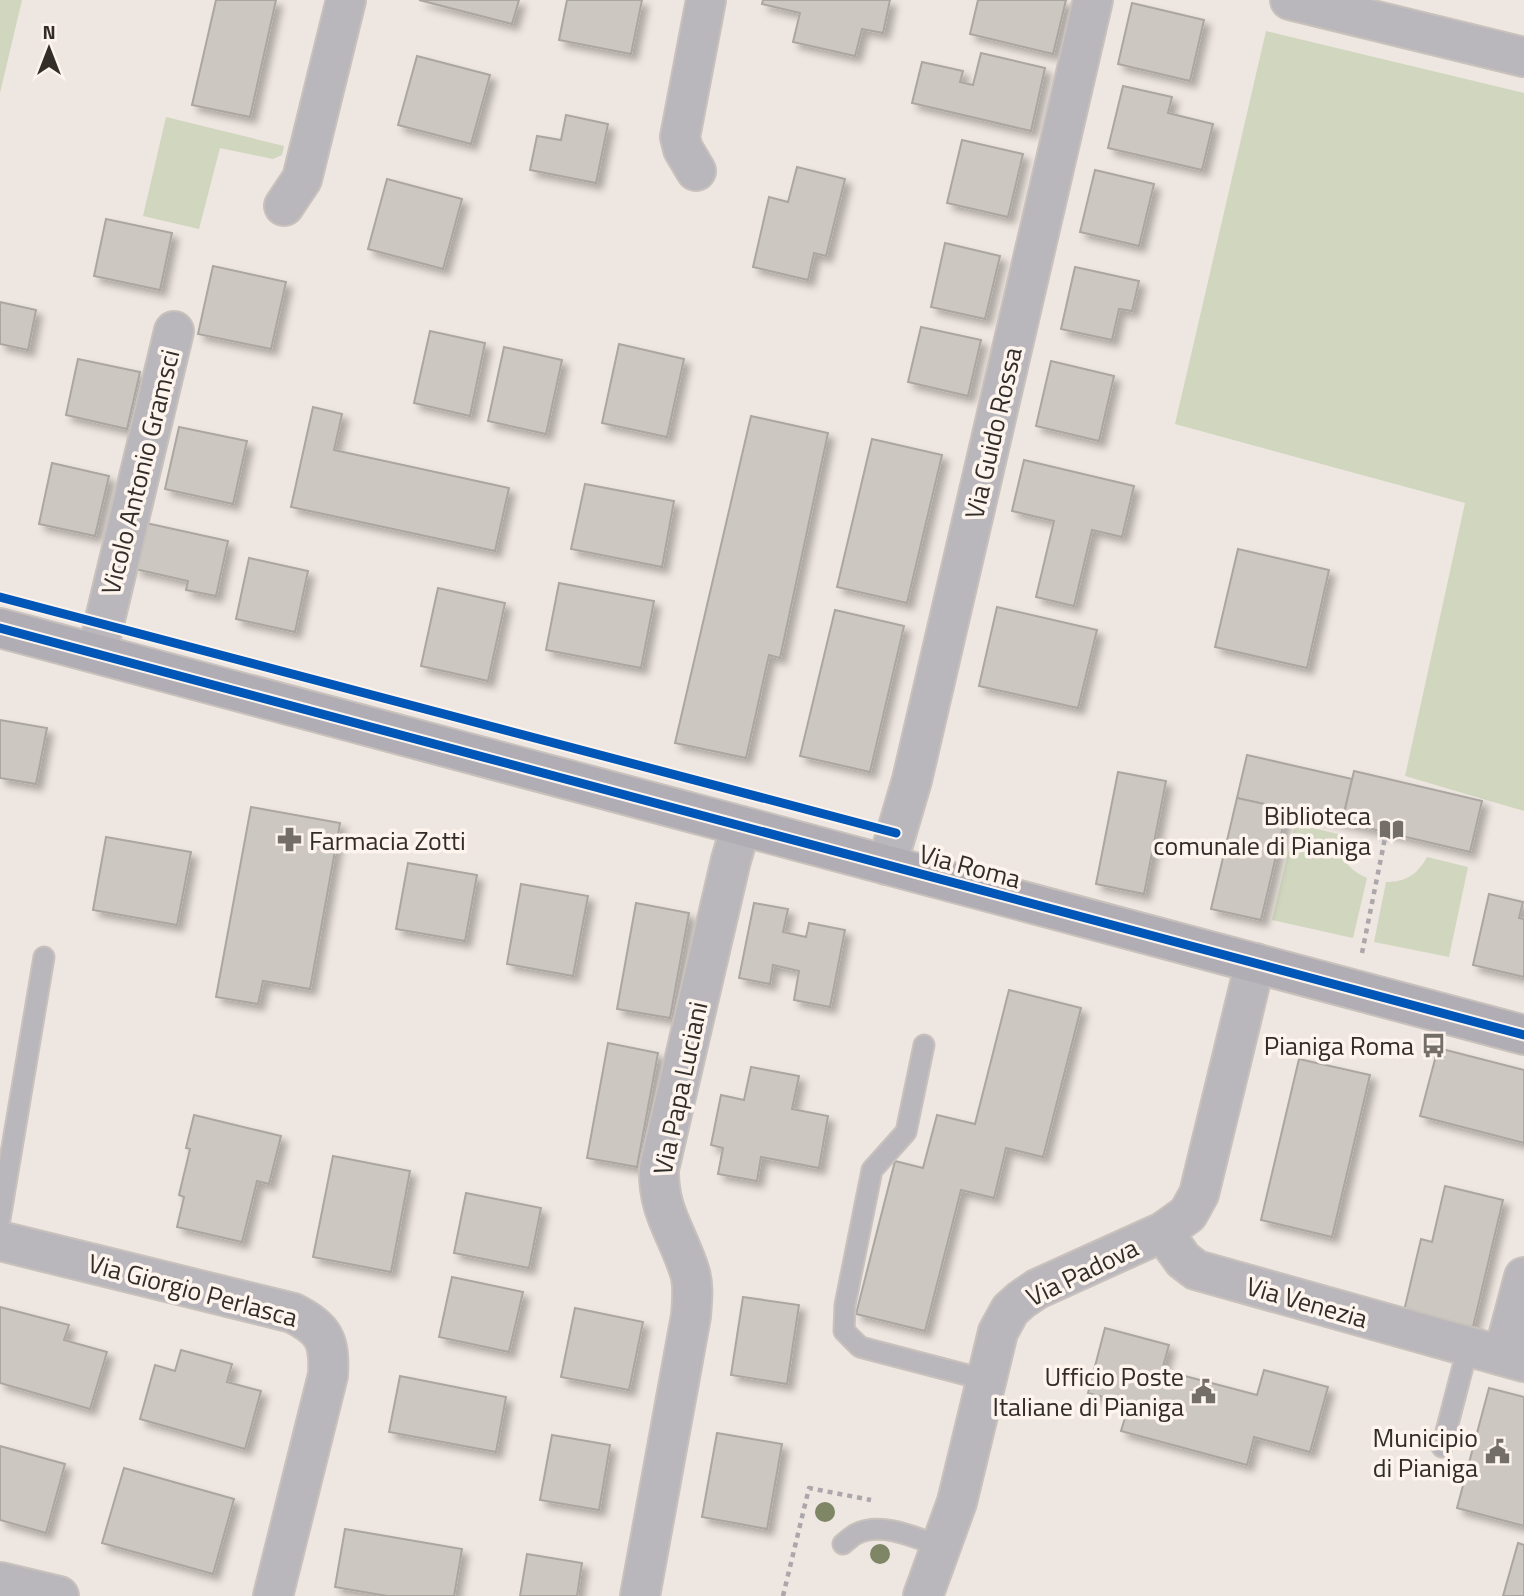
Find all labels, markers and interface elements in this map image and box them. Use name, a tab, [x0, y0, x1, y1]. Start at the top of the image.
north arrow	[14, 14, 84, 84]
text: N	[42, 17, 56, 46]
street label: Via Guido Rossa	[954, 343, 1032, 523]
street label: Vicolo Antonio Gramsci	[91, 345, 189, 599]
place label: Biblioteca comunale di Pianiga	[1153, 796, 1371, 865]
library icon: Biblioteca comunale di Pianiga	[1377, 816, 1405, 844]
place label: Farmacia Zotti	[309, 821, 466, 860]
pharmacy icon: Farmacia Zotti	[275, 826, 303, 854]
street label: Via Roma	[915, 834, 1025, 898]
street label: Via Papa Luciani	[643, 998, 717, 1178]
place label: Pianiga Roma	[1264, 1026, 1414, 1065]
bus stop icon: Pianiga Roma	[1420, 1031, 1448, 1059]
street label: Via Padova	[1019, 1228, 1145, 1316]
street label: Via Giorgio Perlasca	[84, 1243, 302, 1337]
street label: Via Venezia	[1242, 1266, 1372, 1338]
place label: Ufficio Poste Italiane di Pianiga	[993, 1357, 1184, 1426]
public building icon: Ufficio Poste Italiane di Pianiga	[1190, 1377, 1218, 1405]
place label: Municipio di Pianiga	[1373, 1418, 1478, 1487]
public building icon: Municipio di Pianiga	[1484, 1438, 1512, 1466]

